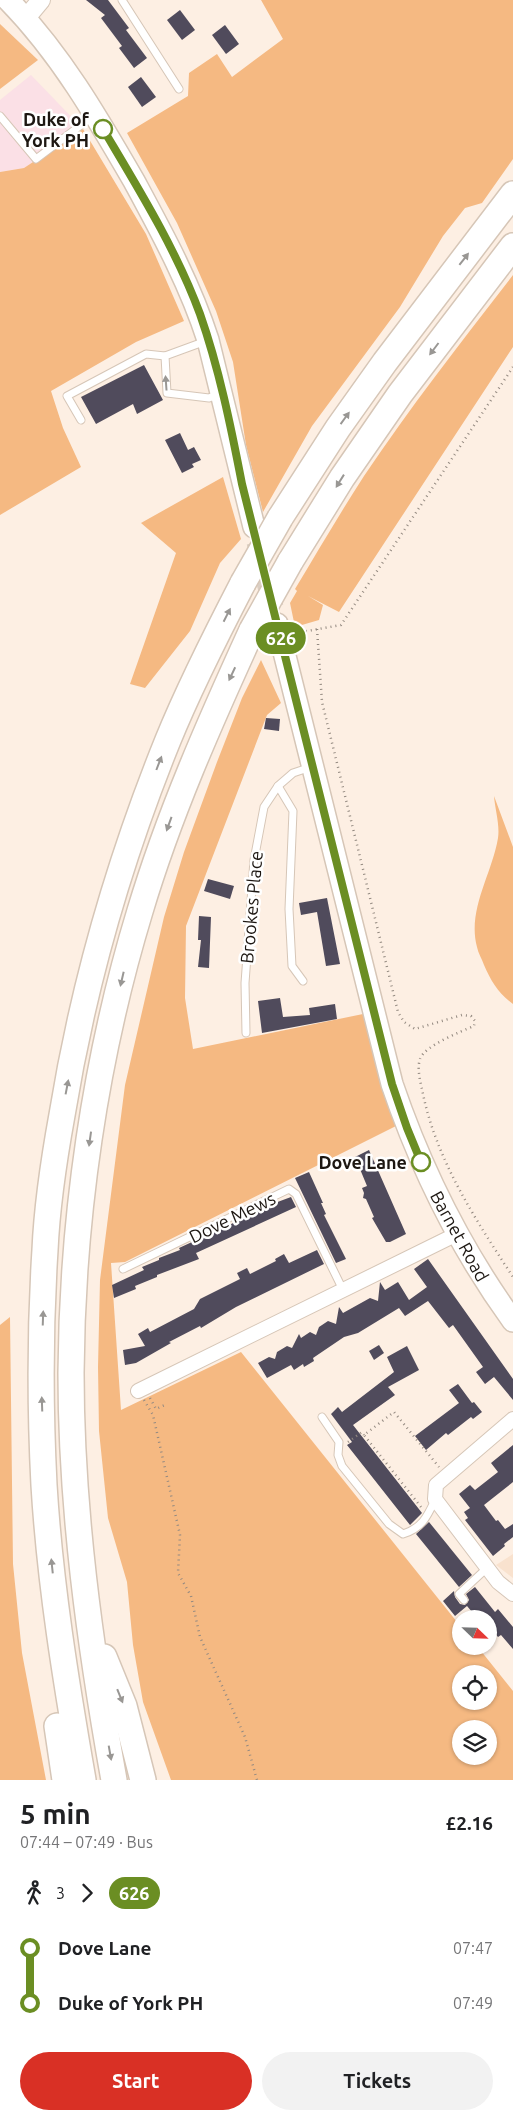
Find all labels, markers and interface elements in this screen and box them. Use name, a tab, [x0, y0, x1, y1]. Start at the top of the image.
place label: Duke of York PH	[22, 109, 90, 150]
marker: Duke of York PH	[93, 119, 113, 139]
one-way arrow	[458, 253, 469, 266]
one-way arrow	[429, 342, 439, 356]
one-way arrow	[162, 374, 170, 390]
one-way arrow	[340, 412, 350, 425]
one-way arrow	[335, 474, 344, 488]
one-way arrow	[223, 608, 231, 622]
line badge: 626	[252, 622, 310, 654]
text: 626	[266, 628, 296, 648]
one-way arrow	[227, 667, 235, 681]
one-way arrow	[156, 755, 164, 770]
one-way arrow	[165, 817, 173, 832]
street label: Brookes Place	[236, 850, 266, 964]
one-way arrow	[118, 972, 126, 987]
one-way arrow	[63, 1079, 71, 1095]
one-way arrow	[86, 1131, 94, 1147]
place label: Dove Lane	[318, 1152, 407, 1172]
marker: Dove Lane	[411, 1152, 431, 1172]
street label: Dove Mews	[186, 1187, 279, 1246]
street label: Barnet Road	[427, 1187, 493, 1285]
one-way arrow	[39, 1310, 47, 1326]
one-way arrow	[38, 1396, 46, 1412]
one-way arrow	[48, 1558, 56, 1574]
north arrow	[452, 1610, 498, 1655]
map controls	[452, 1610, 497, 1765]
button: locate	[452, 1665, 497, 1710]
one-way arrow	[116, 1689, 124, 1703]
button: layers	[452, 1720, 497, 1765]
one-way arrow	[106, 1745, 114, 1761]
text: 5 min	[20, 1798, 91, 1829]
text: £2.16	[445, 1812, 493, 1834]
text: 07:44 – 07:49 · Bus	[20, 1833, 153, 1851]
icon: walk	[20, 1879, 48, 1907]
icon: forward	[73, 1879, 101, 1907]
text: 626	[119, 1883, 150, 1903]
text: 3	[56, 1884, 65, 1902]
text: Dove Lane	[58, 1937, 152, 1959]
text: 07:47	[453, 1939, 493, 1957]
text: Duke of York PH	[58, 1992, 203, 2014]
text: 07:49	[453, 1994, 493, 2012]
button: Start	[20, 2052, 252, 2110]
button: Tickets	[262, 2052, 493, 2110]

